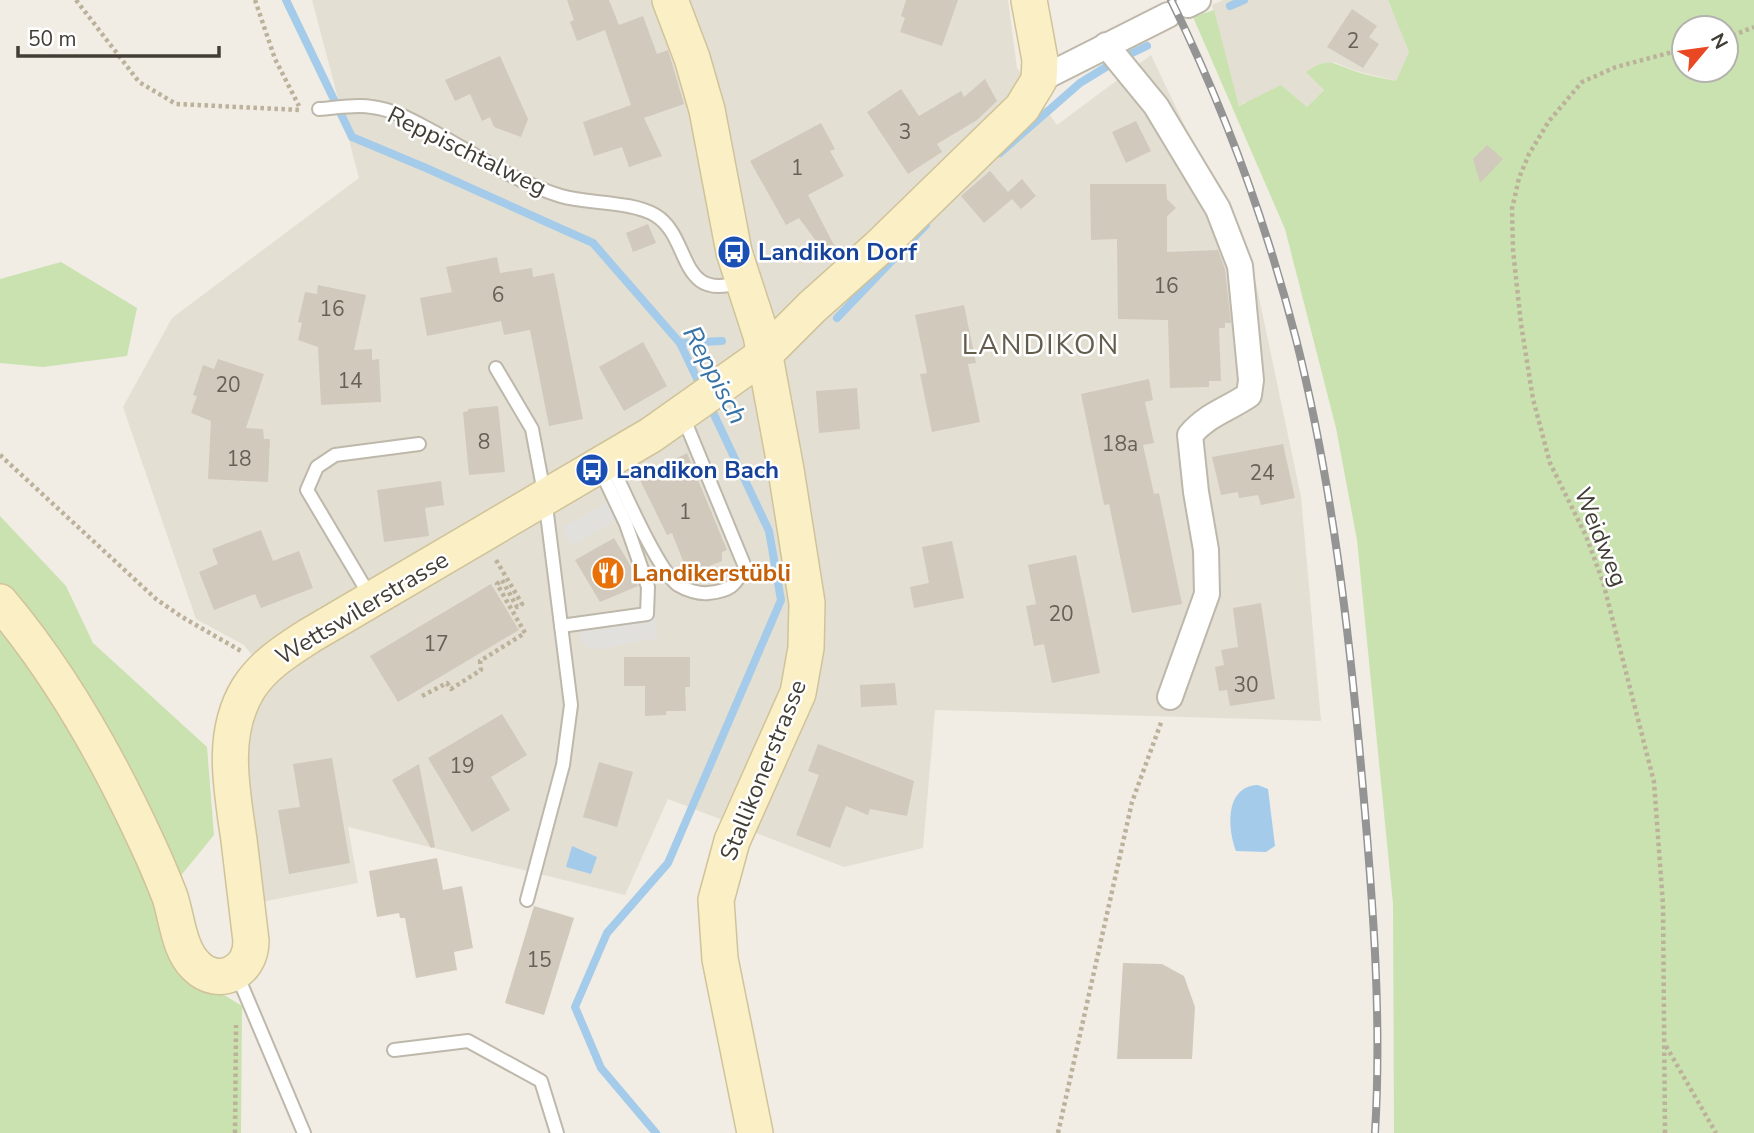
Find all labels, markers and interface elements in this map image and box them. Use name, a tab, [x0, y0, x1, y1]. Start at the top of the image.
scale bar	[18, 14, 219, 58]
north arrow	[1670, 14, 1740, 84]
text: 50 m	[28, 25, 77, 53]
house number: 2	[1347, 27, 1359, 55]
text: N	[1704, 29, 1734, 54]
street label: Reppischtalweg	[382, 99, 552, 203]
house number: 3	[899, 118, 911, 146]
house number: 1	[791, 154, 803, 182]
bus stop icon: Landikon Dorf	[715, 233, 753, 271]
place label: Landikon Dorf	[758, 236, 918, 268]
house number: 16	[1153, 272, 1179, 300]
house number: 6	[492, 281, 504, 309]
house number: 16	[319, 295, 345, 323]
water label: Reppisch	[675, 320, 755, 430]
district label: LANDIKON	[962, 326, 1120, 364]
house number: 14	[337, 367, 363, 395]
house number: 20	[215, 371, 241, 399]
house number: 8	[478, 428, 490, 456]
house number: 18a	[1102, 430, 1138, 458]
house number: 18	[226, 445, 252, 473]
bus stop icon: Landikon Bach	[573, 451, 611, 489]
place label: Landikon Bach	[616, 454, 779, 486]
house number: 24	[1249, 459, 1275, 487]
street label: Weidweg	[1567, 483, 1635, 591]
house number: 1	[679, 498, 691, 526]
street label: Wettswilerstrasse	[270, 544, 454, 672]
restaurant icon: Landikerstübli	[589, 554, 627, 592]
place label: Landikerstübli	[632, 557, 791, 589]
house number: 20	[1048, 600, 1074, 628]
house number: 17	[423, 630, 449, 658]
house number: 30	[1233, 671, 1259, 699]
street label: Stallikonerstrasse	[712, 675, 814, 865]
house number: 19	[449, 752, 475, 780]
house number: 15	[526, 946, 552, 974]

